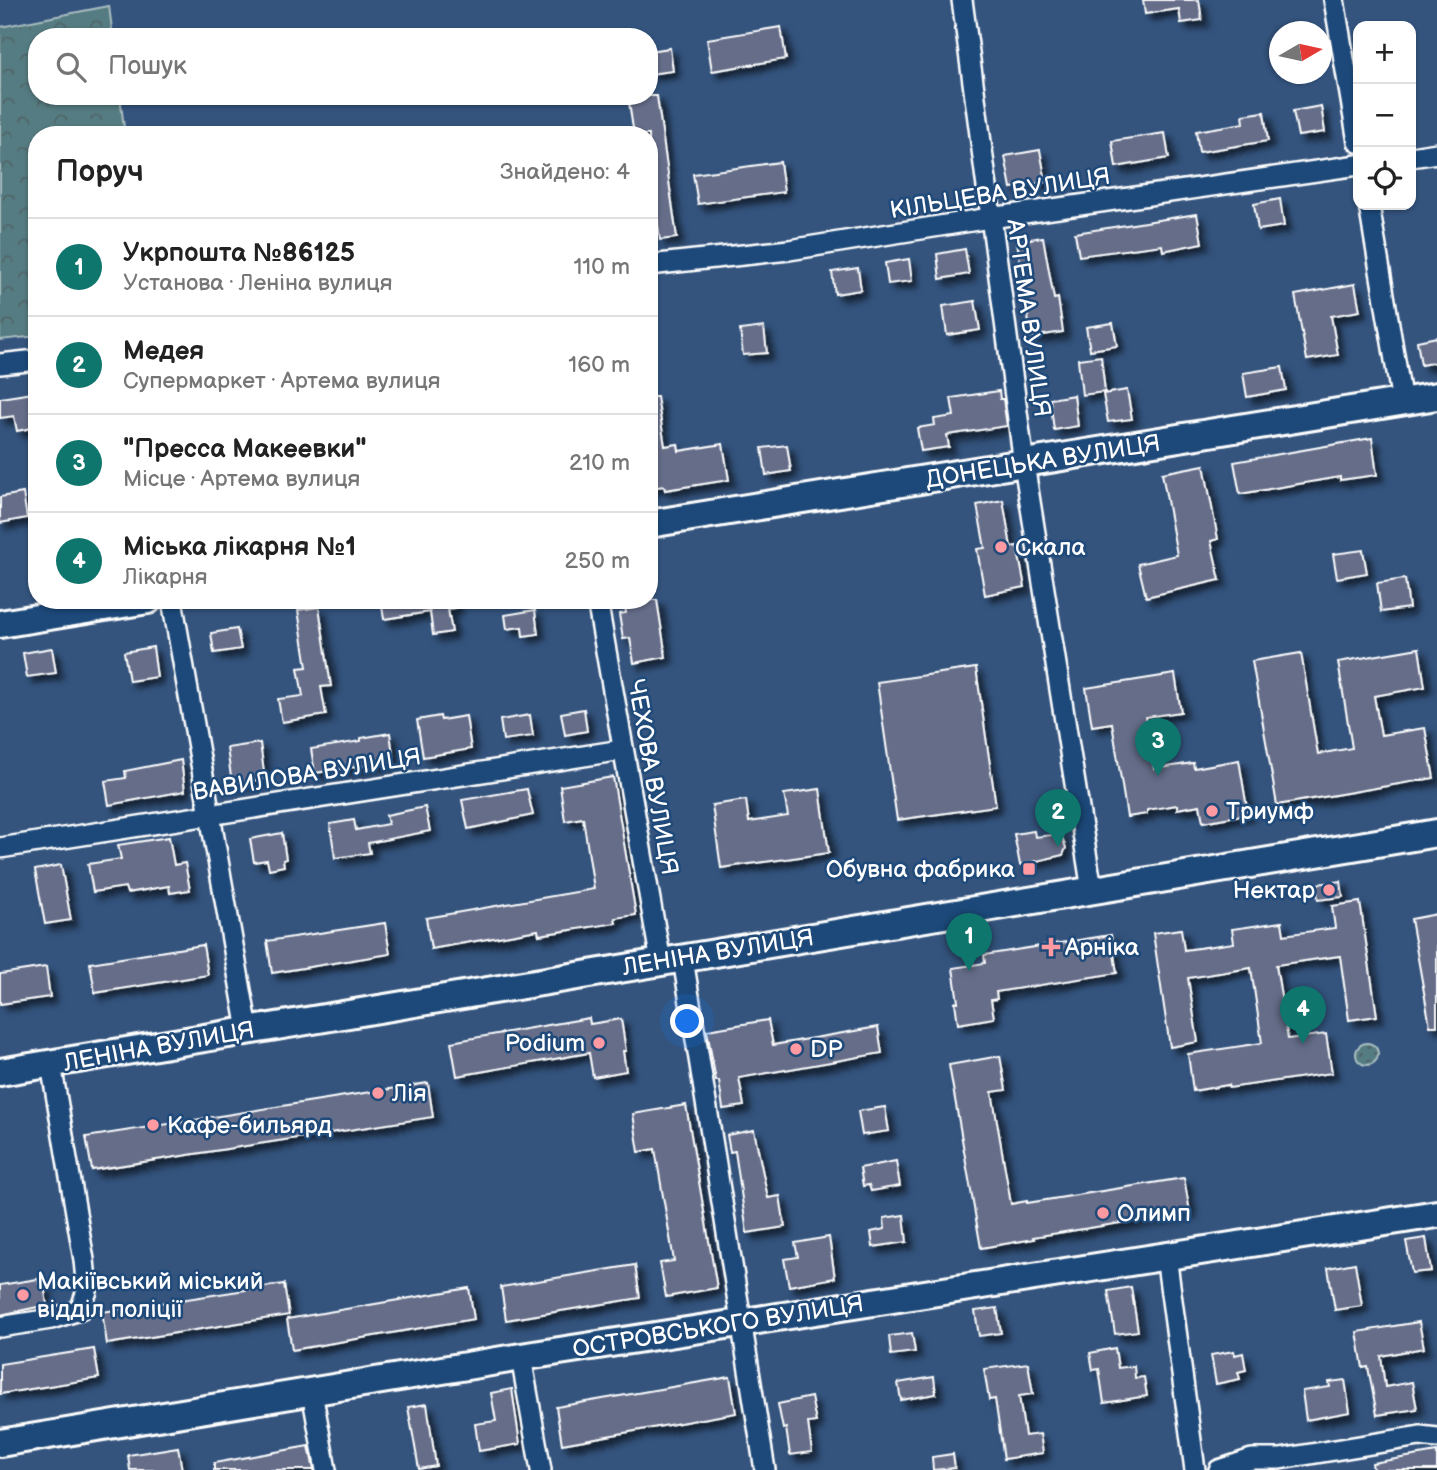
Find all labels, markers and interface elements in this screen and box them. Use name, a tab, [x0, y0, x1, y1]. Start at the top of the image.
north arrow	[1269, 21, 1332, 84]
map controls	[1353, 21, 1416, 210]
button: +	[1353, 21, 1416, 84]
search box	[28, 28, 658, 105]
icon: search	[52, 48, 90, 86]
text: Пошук	[108, 51, 187, 82]
button: −	[1353, 84, 1416, 147]
button: locate	[1353, 147, 1416, 210]
text: Поруч	[56, 154, 144, 190]
text: Знайдено: 4	[500, 158, 630, 186]
street label: КІЛЬЦЕВА ВУЛИЦЯ	[888, 162, 1112, 225]
street label: АРТЕМА ВУЛИЦЯ	[1000, 216, 1057, 419]
text: Укрпошта №86125	[123, 238, 355, 269]
text: 1	[74, 253, 84, 281]
text: 110 m	[573, 253, 630, 281]
text: Установа · Леніна вулиця	[123, 269, 393, 297]
text: Медея	[123, 336, 204, 367]
text: 2	[72, 351, 86, 379]
text: 160 m	[568, 351, 630, 379]
text: Супермаркет · Артема вулиця	[123, 367, 441, 395]
street label: ДОНЕЦЬКА ВУЛИЦЯ	[924, 429, 1163, 494]
text: "Пресса Макеевки"	[123, 434, 366, 465]
text: 3	[72, 449, 86, 477]
text: 210 m	[569, 449, 630, 477]
text: Місце · Артема вулиця	[123, 465, 360, 493]
text: Міська лікарня №1	[123, 532, 356, 563]
place label: Скала	[1015, 533, 1086, 562]
marker: Скала	[993, 539, 1009, 555]
text: 4	[72, 547, 86, 575]
text: 250 m	[564, 547, 630, 575]
text: Лікарня	[123, 563, 207, 591]
street label: ЧЕХОВА ВУЛИЦЯ	[621, 677, 684, 877]
pin: 3	[1135, 718, 1181, 776]
street label: ВАВИЛОВА ВУЛИЦЯ	[191, 742, 423, 807]
pin: 2	[1035, 789, 1081, 847]
place label: Триумф	[1226, 797, 1314, 826]
marker: Триумф	[1204, 803, 1220, 819]
place label: Обувна фабрика	[826, 855, 1015, 884]
marker: Обувна фабрика	[1021, 861, 1037, 877]
place label: Нектар	[1233, 876, 1315, 905]
marker: Нектар	[1321, 882, 1337, 898]
pin: 1	[946, 913, 992, 971]
street label: ЛЕНІНА ВУЛИЦЯ	[619, 923, 816, 982]
place label: Арніка	[1064, 933, 1139, 962]
marker: Арніка	[1043, 939, 1059, 955]
pin: 4	[1280, 986, 1326, 1044]
your location	[670, 1004, 704, 1038]
street label: ЛЕНІНА ВУЛИЦЯ	[60, 1015, 257, 1078]
place label: Podium	[505, 1029, 585, 1058]
marker: Podium	[591, 1035, 607, 1051]
place label: DP	[810, 1035, 843, 1064]
marker: DP	[788, 1041, 804, 1057]
place label: Лія	[391, 1079, 427, 1108]
marker: Лія	[370, 1085, 386, 1101]
place label: Кафе-бильярд	[167, 1111, 332, 1140]
marker: Кафе-бильярд	[145, 1117, 161, 1133]
place label: Олимп	[1117, 1199, 1191, 1228]
marker: Олимп	[1095, 1205, 1111, 1221]
place label: Макіївський міський відділ поліції	[37, 1267, 263, 1324]
marker: Макіївський міський відділ поліції	[15, 1287, 31, 1303]
street label: ОСТРОВСЬКОГО ВУЛИЦЯ	[570, 1289, 866, 1364]

